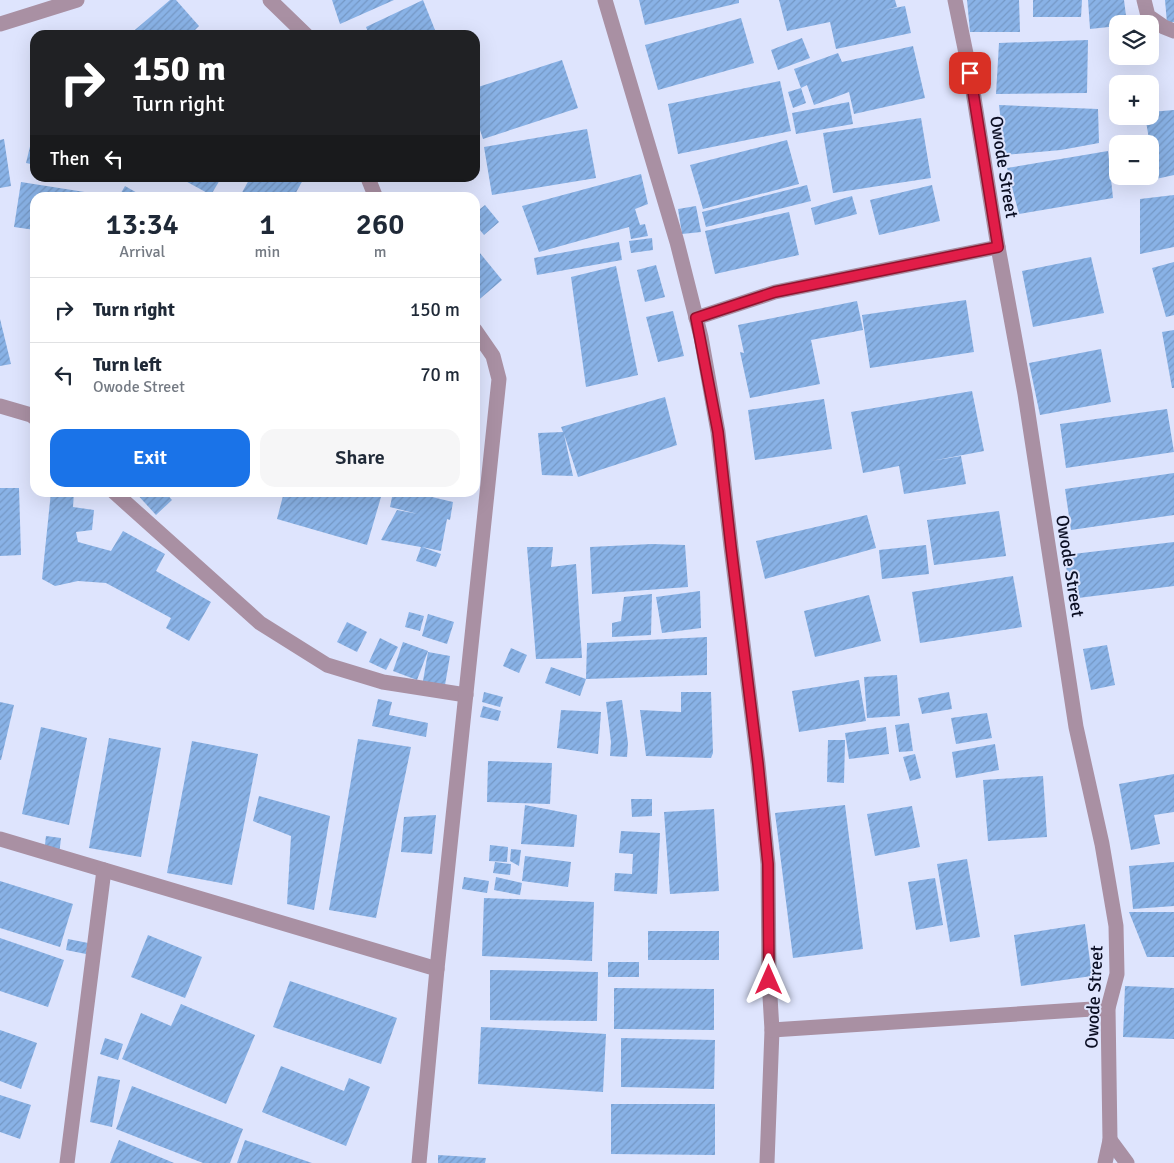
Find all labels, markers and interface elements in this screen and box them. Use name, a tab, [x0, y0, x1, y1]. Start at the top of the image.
map controls	[1109, 15, 1159, 185]
button: layers	[1109, 15, 1159, 65]
text: 150 m	[133, 47, 226, 90]
icon: right	[50, 50, 115, 115]
pin	[949, 52, 991, 94]
icon: arrive	[956, 59, 984, 87]
button: +	[1109, 75, 1159, 125]
text: Turn right	[133, 90, 225, 117]
street label: Owode Street	[985, 114, 1023, 220]
button: −	[1109, 135, 1159, 185]
icon: left	[100, 145, 128, 173]
text: Then	[50, 147, 90, 171]
text: 13:34	[106, 206, 179, 243]
text: 1	[259, 206, 275, 243]
text: 260	[356, 206, 404, 243]
text: Arrival	[119, 242, 165, 262]
text: min	[254, 242, 280, 262]
text: m	[374, 242, 386, 262]
icon: right	[50, 296, 78, 324]
text: Turn right	[93, 298, 175, 322]
text: 150 m	[410, 298, 460, 322]
text: Turn left	[93, 353, 162, 377]
icon: left	[50, 361, 78, 389]
text: 70 m	[420, 363, 460, 387]
text: Owode Street	[93, 377, 185, 397]
button: Exit	[50, 429, 250, 487]
button: Share	[260, 429, 460, 487]
street label: Owode Street	[1051, 513, 1089, 619]
street label: Owode Street	[1080, 945, 1108, 1049]
position arrow	[742, 953, 794, 1005]

